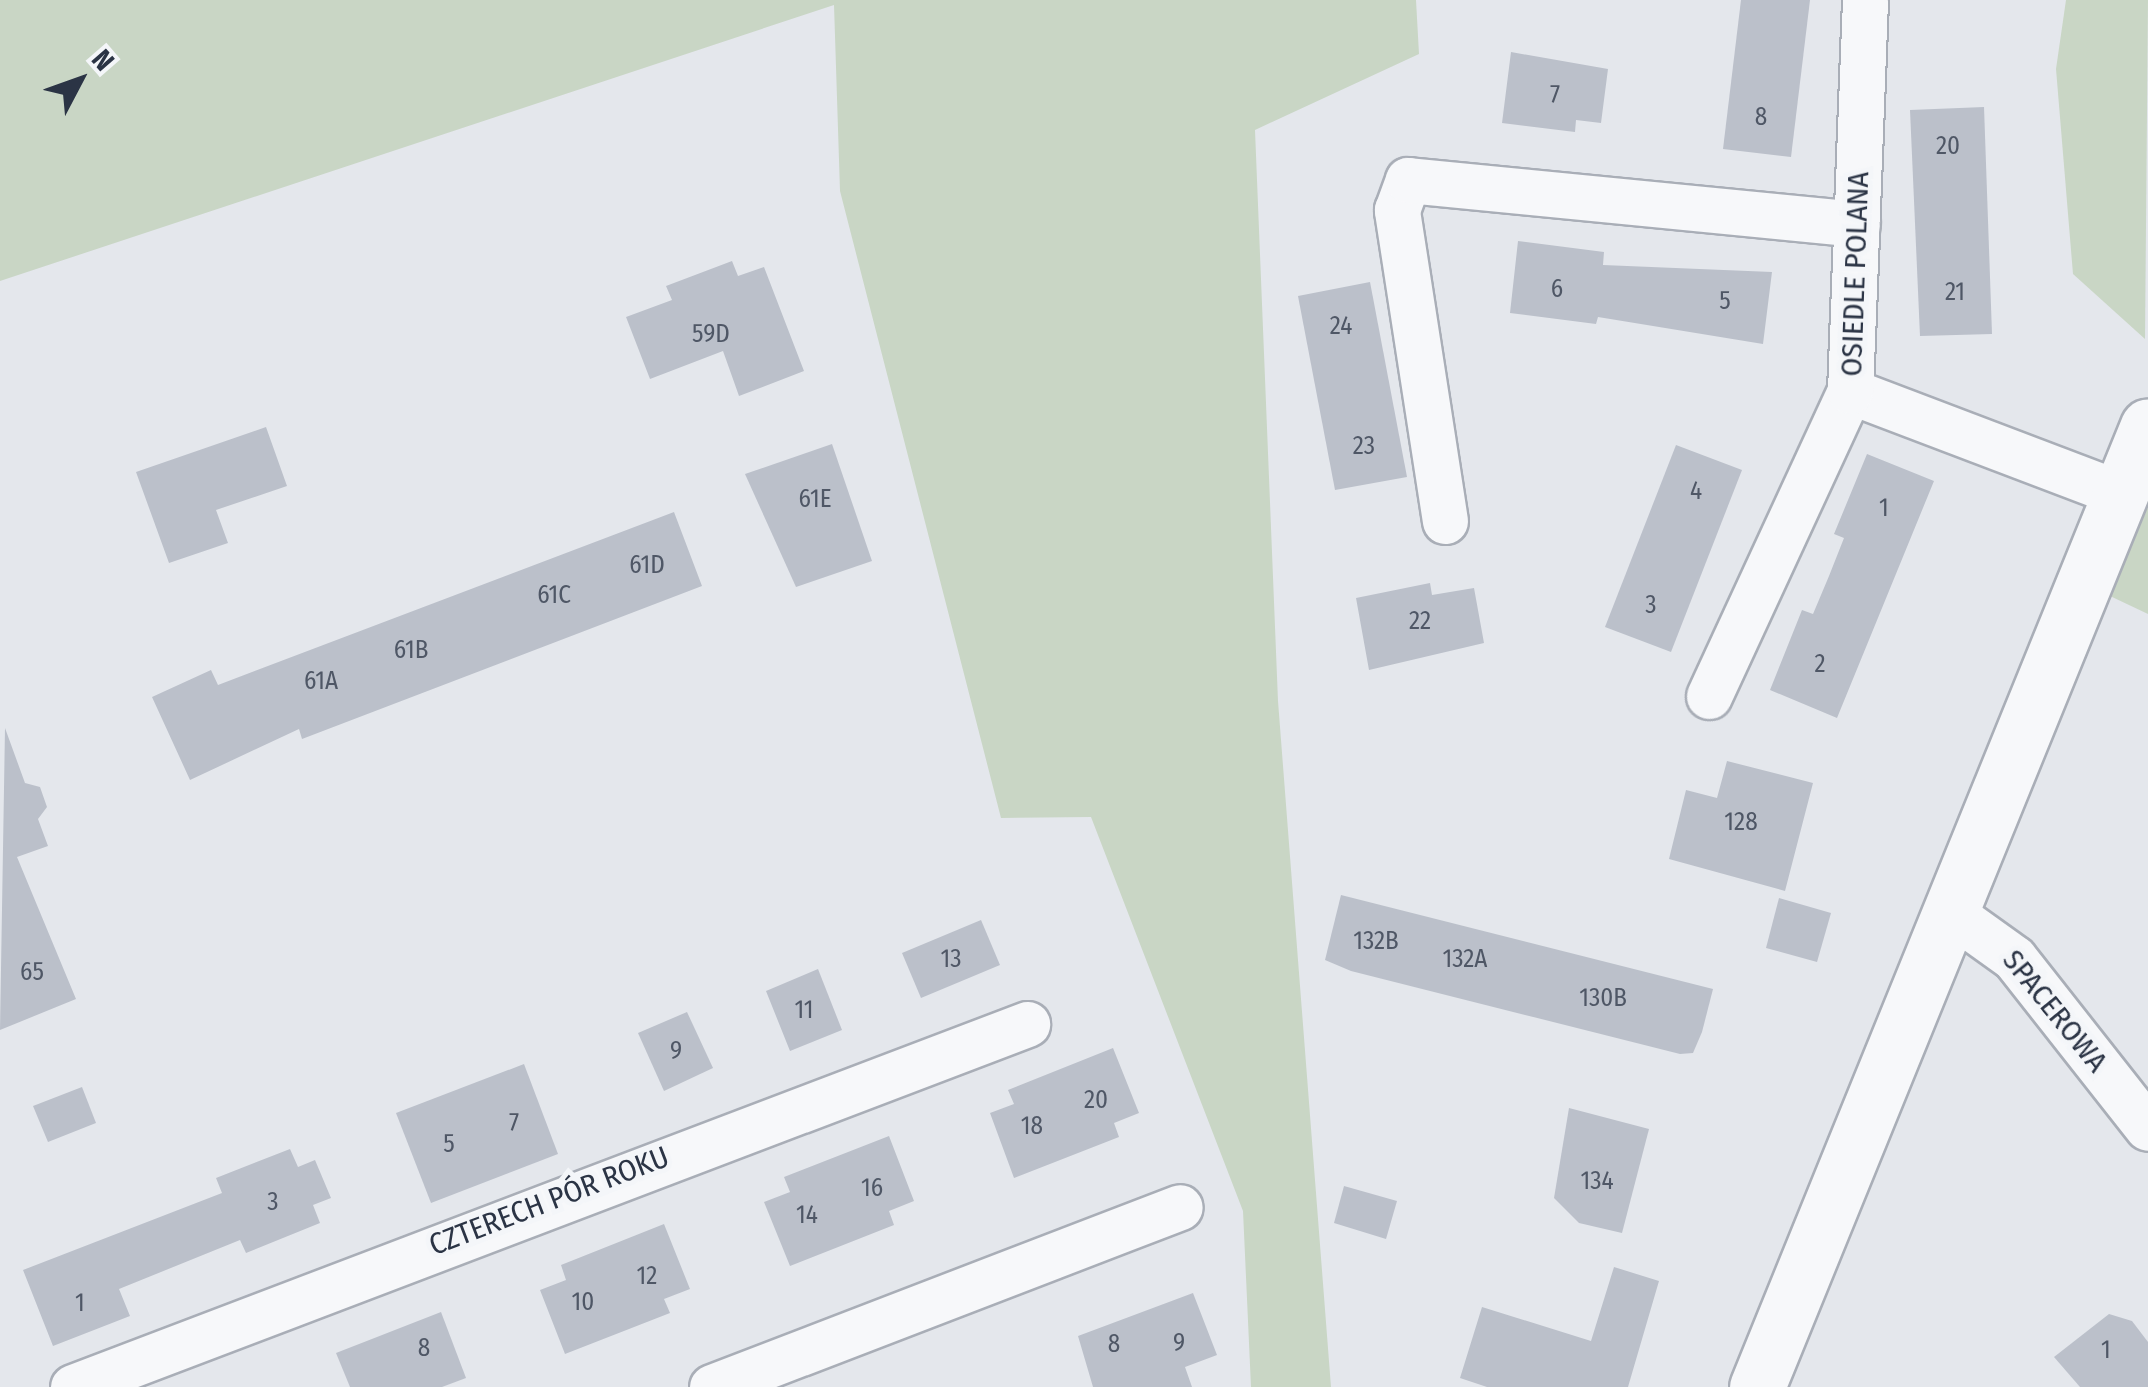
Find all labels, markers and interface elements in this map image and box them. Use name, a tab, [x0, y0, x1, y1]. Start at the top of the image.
north arrow	[30, 30, 130, 130]
text: N	[85, 43, 121, 77]
house number: 7	[1550, 80, 1560, 110]
house number: 8	[1755, 102, 1767, 132]
house number: 20	[1936, 131, 1960, 161]
street label: OSIEDLE POLANA	[1833, 171, 1877, 377]
house number: 6	[1551, 274, 1563, 304]
house number: 21	[1945, 277, 1965, 307]
house number: 5	[1719, 286, 1731, 316]
house number: 24	[1330, 311, 1352, 341]
house number: 59D	[692, 319, 730, 349]
house number: 23	[1353, 431, 1375, 461]
house number: 4	[1690, 476, 1702, 506]
house number: 61E	[799, 484, 831, 514]
house number: 1	[1879, 493, 1889, 523]
house number: 61D	[629, 550, 665, 580]
house number: 61C	[537, 580, 571, 610]
house number: 3	[1645, 590, 1657, 620]
house number: 22	[1409, 606, 1431, 636]
house number: 61B	[394, 635, 428, 665]
house number: 2	[1814, 649, 1826, 679]
house number: 61A	[304, 666, 338, 696]
house number: 128	[1724, 807, 1758, 837]
house number: 132B	[1353, 926, 1399, 956]
street label: SPACEROWA	[1995, 943, 2115, 1079]
house number: 13	[940, 944, 962, 974]
house number: 132A	[1443, 944, 1487, 974]
house number: 65	[20, 957, 44, 987]
house number: 130B	[1579, 983, 1627, 1013]
house number: 11	[794, 995, 814, 1025]
house number: 9	[670, 1036, 682, 1066]
house number: 20	[1084, 1085, 1108, 1115]
house number: 7	[509, 1108, 519, 1138]
house number: 18	[1021, 1111, 1043, 1141]
house number: 5	[443, 1129, 455, 1159]
street label: CZTERECH PÓR ROKU	[424, 1139, 674, 1263]
house number: 134	[1581, 1166, 1613, 1196]
house number: 16	[861, 1173, 883, 1203]
house number: 3	[267, 1187, 279, 1217]
house number: 14	[796, 1200, 818, 1230]
house number: 12	[637, 1261, 657, 1291]
house number: 10	[572, 1287, 594, 1317]
house number: 1	[75, 1288, 85, 1318]
house number: 9	[1173, 1328, 1185, 1358]
house number: 8	[1108, 1329, 1120, 1359]
house number: 8	[418, 1333, 430, 1363]
house number: 1	[2101, 1335, 2111, 1365]

